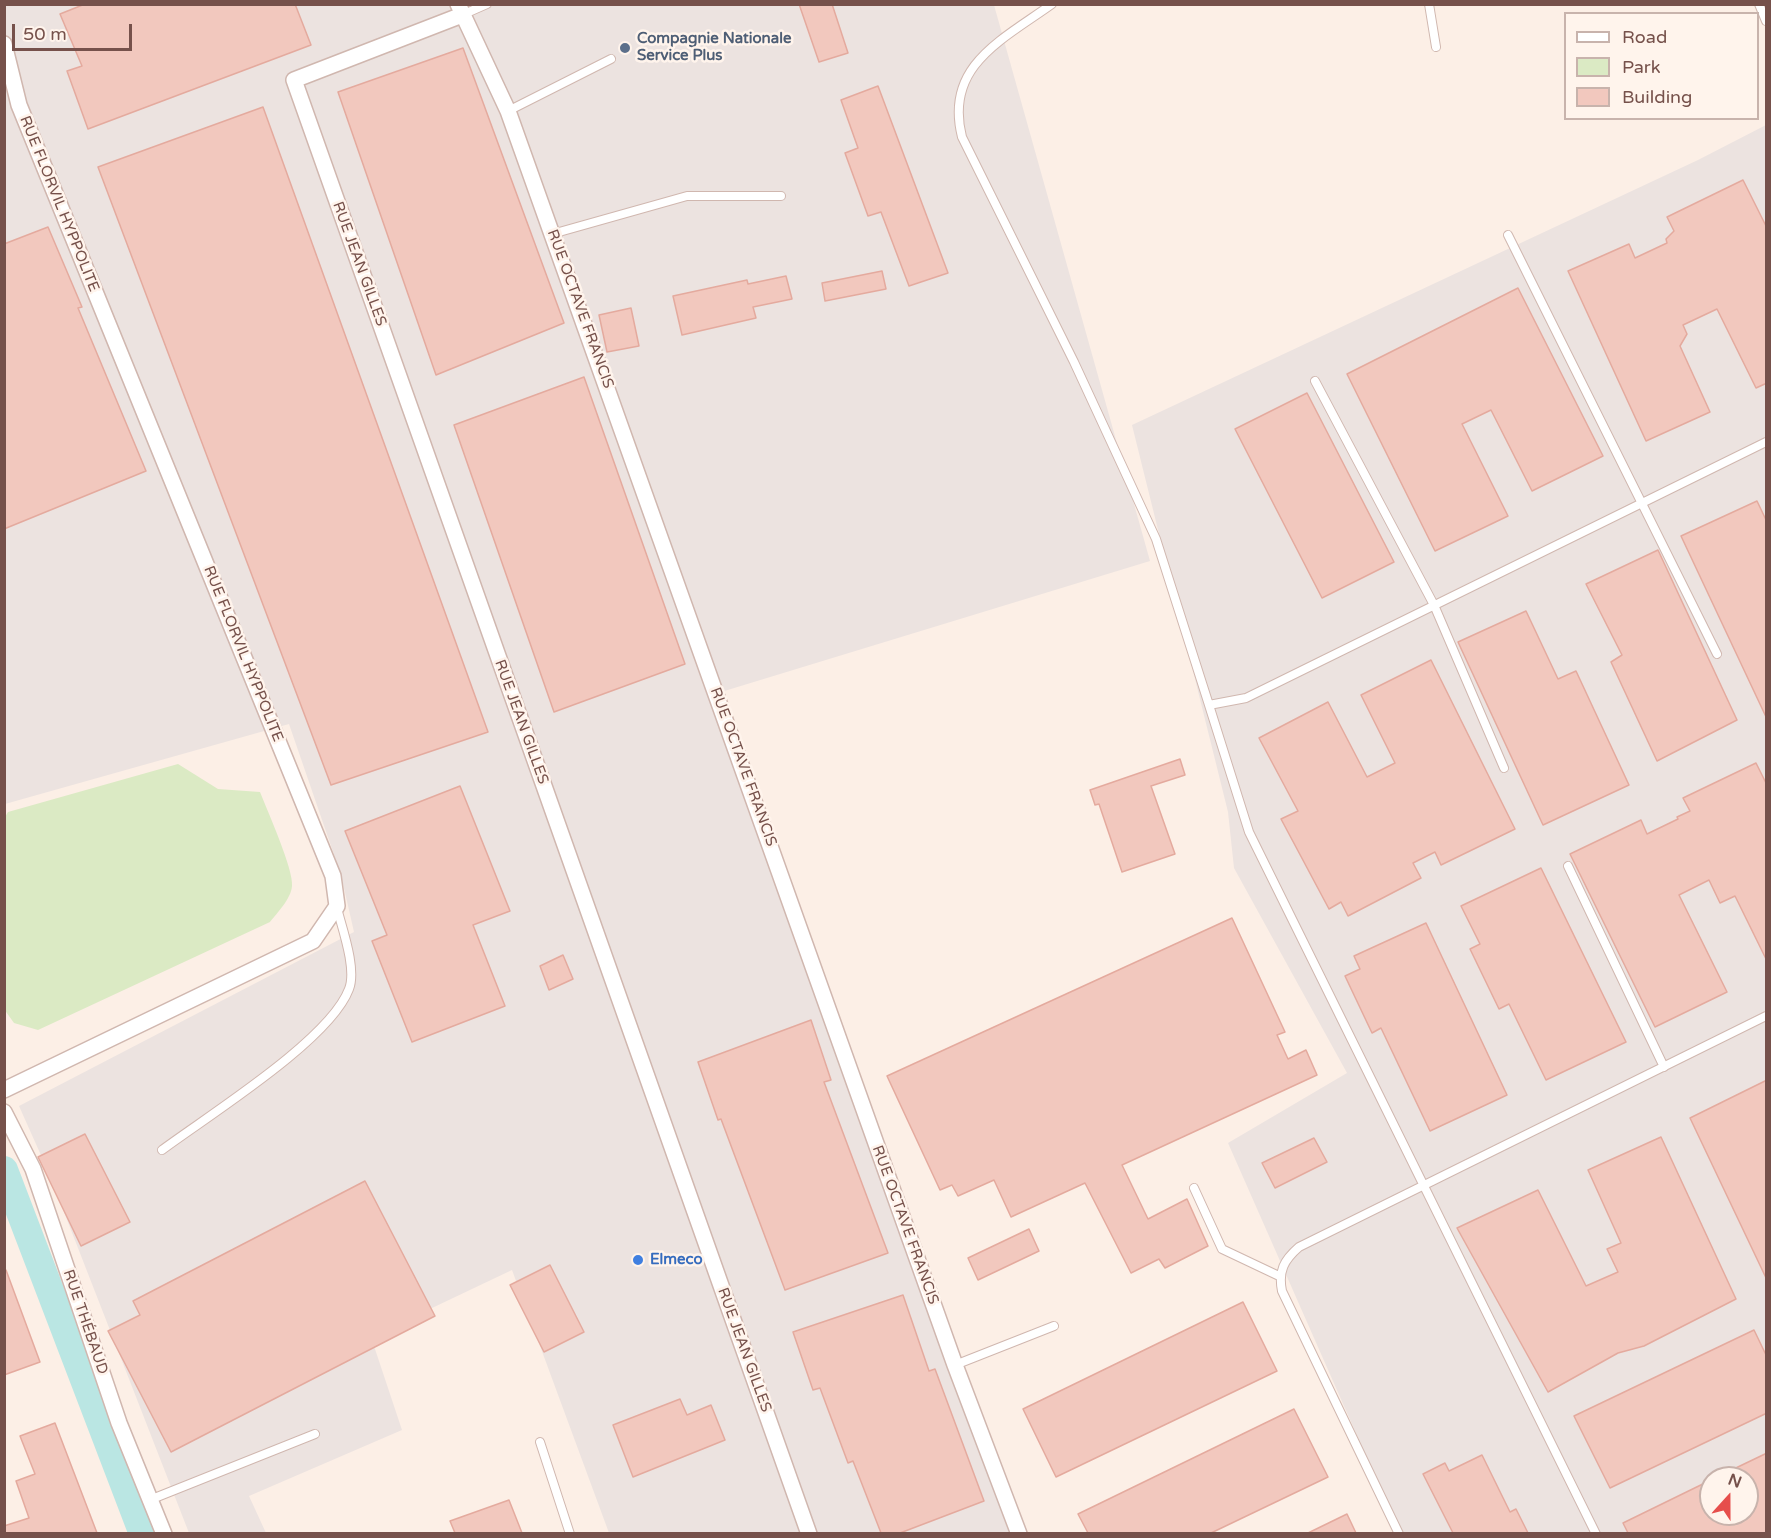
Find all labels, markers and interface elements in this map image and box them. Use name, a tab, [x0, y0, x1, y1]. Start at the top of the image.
scale bar	[15, 12, 135, 50]
legend	[1564, 12, 1759, 120]
text: 50 m	[23, 23, 67, 45]
text: Road	[1622, 26, 1667, 48]
place label: Compagnie Nationale Service Plus	[637, 30, 791, 65]
marker: Compagnie Nationale Service Plus	[618, 41, 632, 55]
text: Park	[1622, 56, 1660, 78]
text: Building	[1622, 86, 1692, 108]
street label: RUE FLORVIL HYPPOLITE	[15, 113, 103, 295]
street label: RUE JEAN GILLES	[328, 199, 390, 329]
street label: RUE OCTAVE FRANCIS	[543, 227, 617, 391]
street label: RUE FLORVIL HYPPOLITE	[199, 563, 287, 745]
street label: RUE JEAN GILLES	[490, 657, 552, 787]
street label: RUE OCTAVE FRANCIS	[706, 685, 780, 849]
street label: RUE OCTAVE FRANCIS	[868, 1143, 942, 1307]
place label: Elmeco	[650, 1251, 703, 1269]
marker: Elmeco	[631, 1253, 645, 1267]
street label: RUE THÉBAUD	[59, 1267, 111, 1377]
street label: RUE JEAN GILLES	[713, 1285, 775, 1415]
north arrow	[1699, 1466, 1759, 1526]
text: N	[1725, 1469, 1744, 1493]

